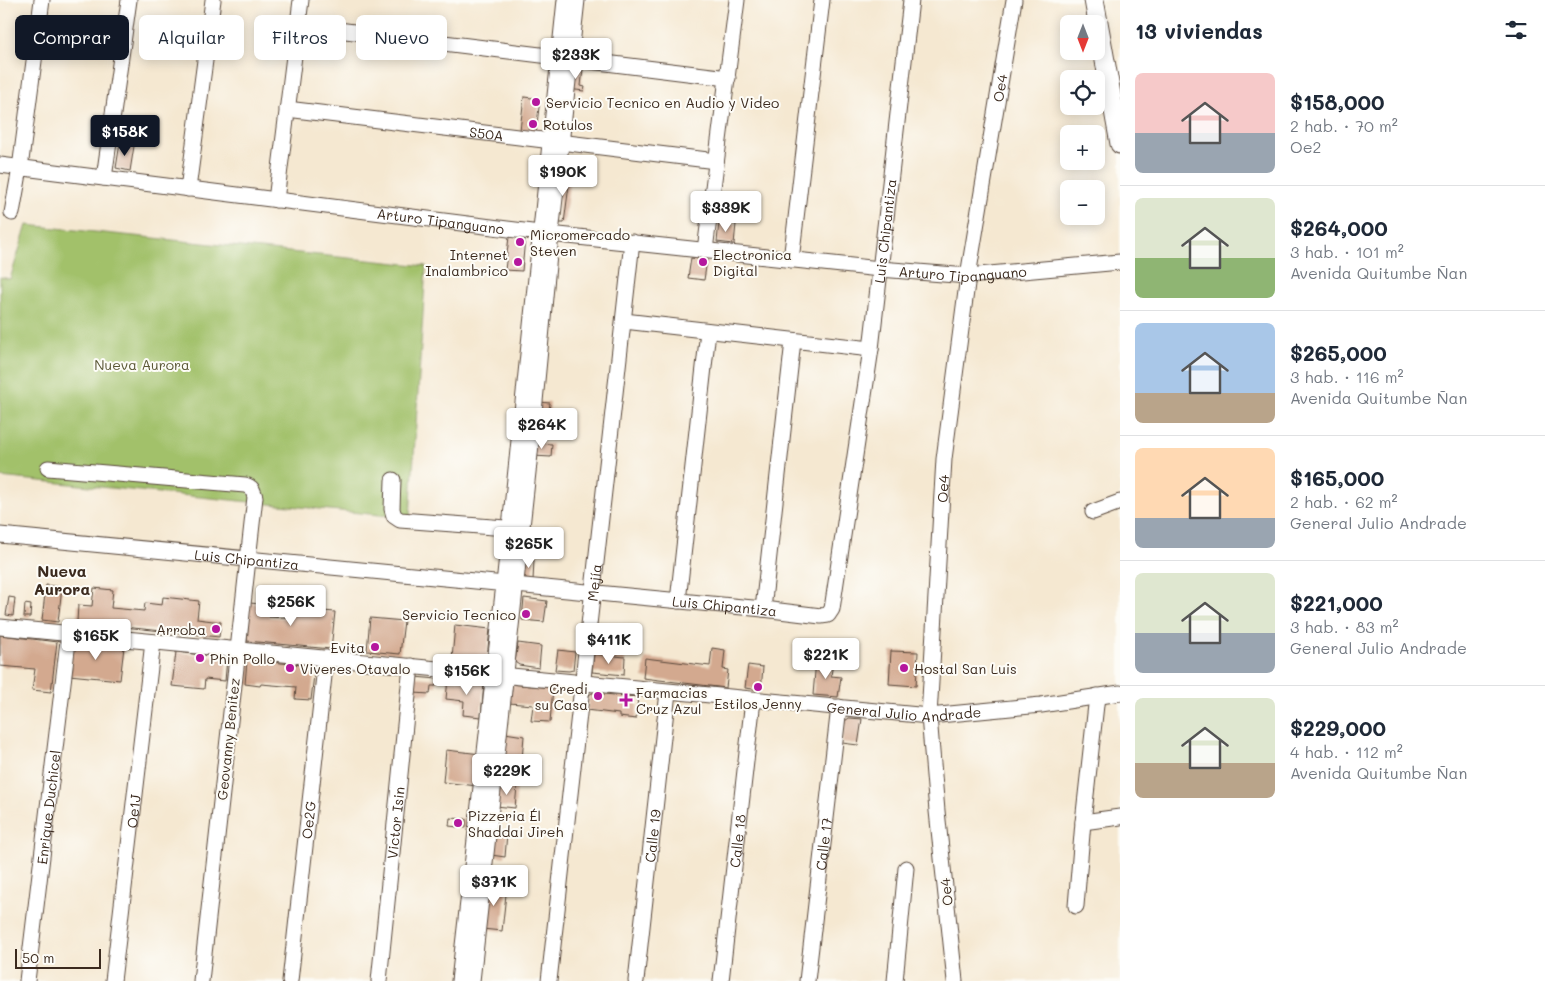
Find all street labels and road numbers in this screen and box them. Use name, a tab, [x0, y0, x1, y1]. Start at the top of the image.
street label: Oe4	[988, 72, 1011, 103]
street label: S50A	[468, 122, 505, 145]
street label: Luis Chipantiza	[869, 178, 900, 284]
street label: Arturo Tipanguano	[376, 203, 505, 238]
street label: Arturo Tipanguano	[898, 261, 1027, 286]
street label: Oe4	[932, 473, 953, 503]
street label: Luis Chipantiza	[194, 544, 300, 573]
street label: Mejía	[582, 563, 605, 602]
street label: Luis Chipantiza	[671, 591, 778, 620]
street label: Geovanny Benitez	[212, 677, 244, 801]
street label: General Julio Andrade	[826, 697, 982, 726]
street label: Enrique Duchicel	[32, 749, 64, 866]
street label: Victor Isin	[382, 786, 408, 860]
street label: Oe1J	[122, 793, 144, 829]
street label: Oe2G	[296, 800, 319, 840]
street label: Calle 19	[640, 808, 664, 864]
street label: Calle 18	[724, 813, 749, 869]
street label: Calle 17	[810, 816, 836, 871]
street label: Oe4	[935, 876, 957, 907]

